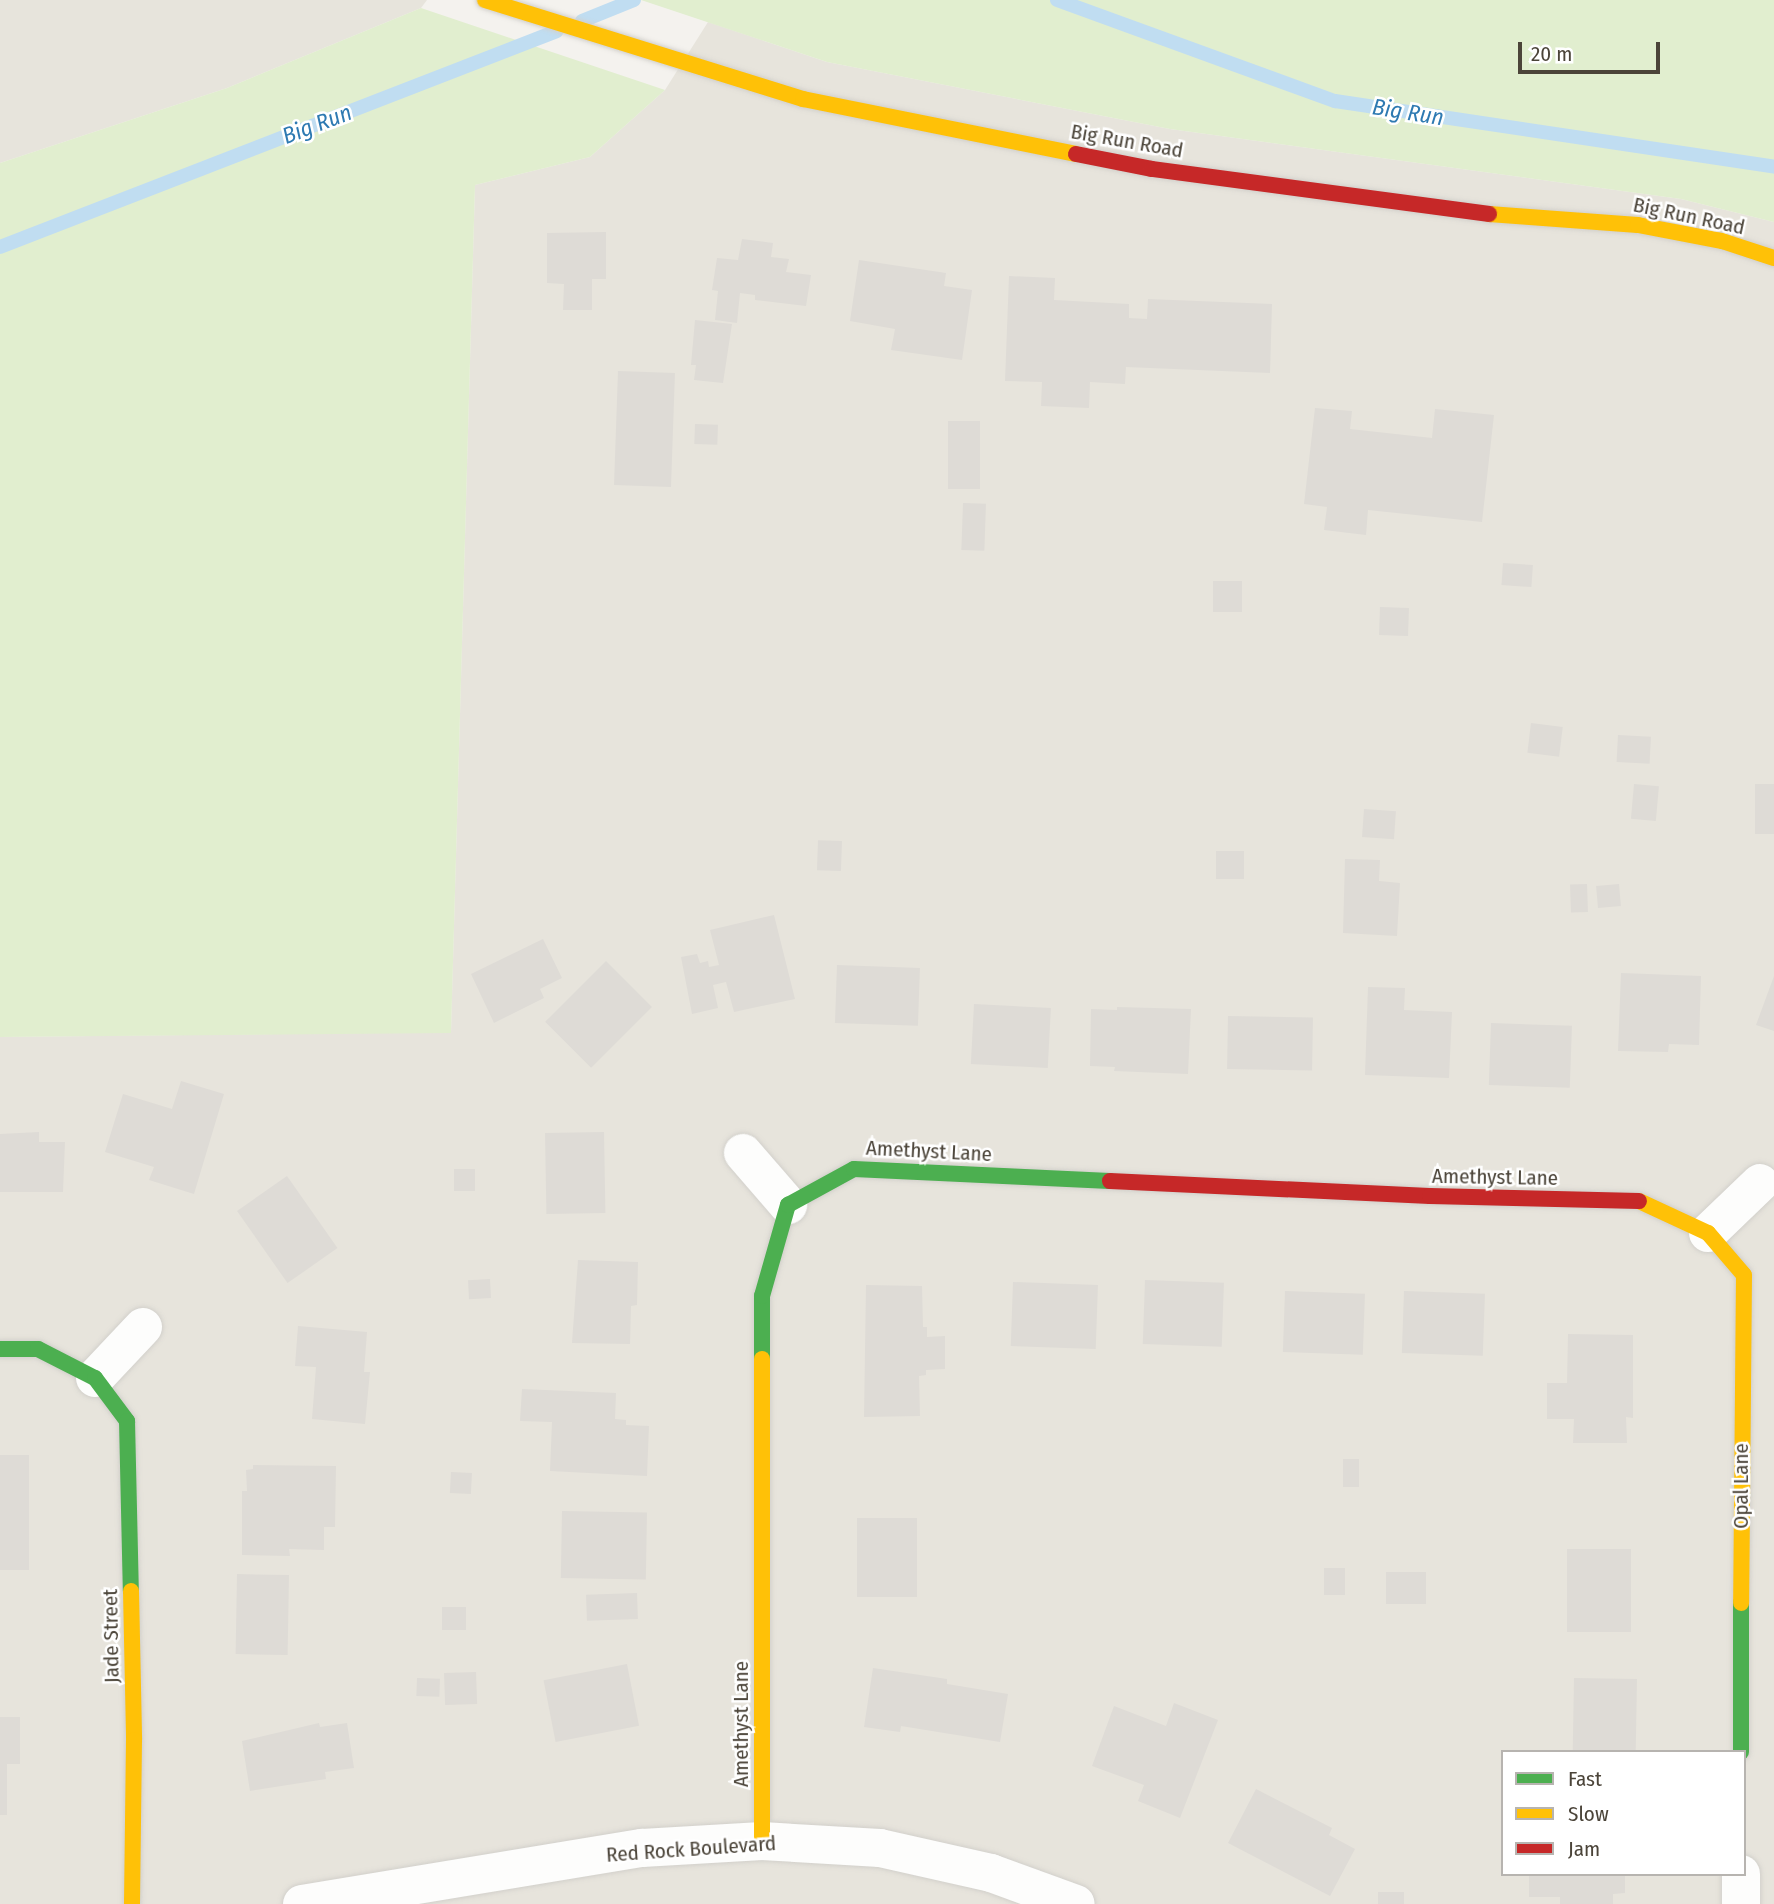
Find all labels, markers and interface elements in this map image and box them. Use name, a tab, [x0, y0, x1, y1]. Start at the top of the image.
scale bar	[1522, 28, 1664, 72]
text: 20 m	[1531, 41, 1572, 67]
water label: Big Run	[1370, 93, 1446, 131]
water label: Big Run	[278, 98, 356, 150]
street label: Big Run Road	[1069, 119, 1185, 163]
street label: Big Run Road	[1631, 192, 1747, 240]
street label: Amethyst Lane	[865, 1135, 993, 1167]
street label: Amethyst Lane	[1432, 1163, 1558, 1191]
street label: Opal Lane	[1728, 1443, 1754, 1529]
street label: Jade Street	[98, 1589, 124, 1683]
street label: Amethyst Lane	[728, 1661, 754, 1787]
legend	[1501, 1750, 1746, 1876]
text: Fast	[1568, 1766, 1602, 1792]
text: Slow	[1568, 1801, 1609, 1827]
street label: Red Rock Boulevard	[605, 1830, 777, 1868]
text: Jam	[1568, 1836, 1600, 1862]

